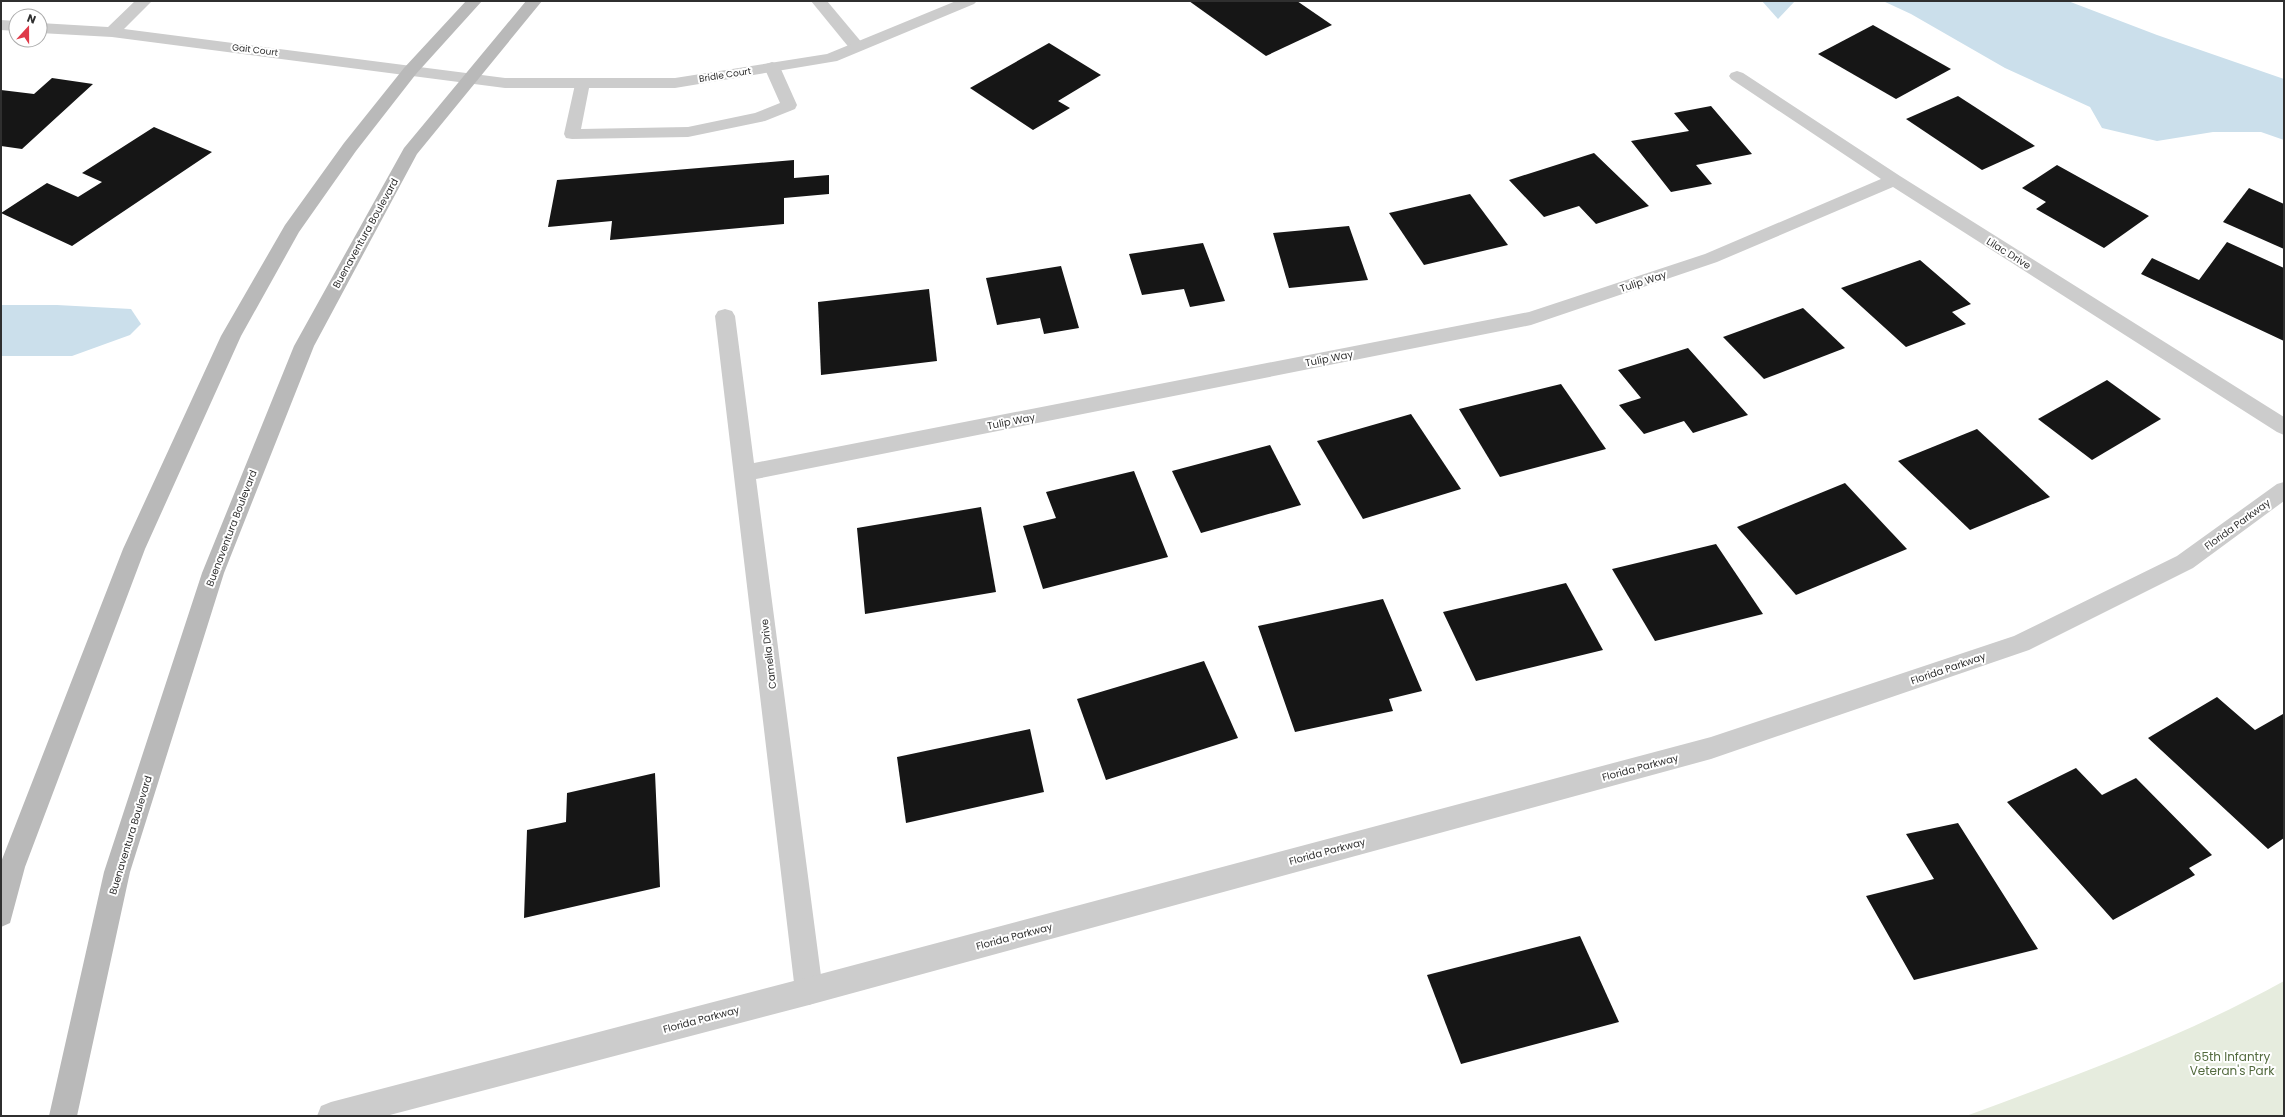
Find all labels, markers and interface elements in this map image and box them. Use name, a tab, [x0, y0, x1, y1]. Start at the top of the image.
north arrow	[8, 8, 48, 48]
text: N	[25, 10, 38, 28]
street label: Gait Court	[231, 41, 279, 59]
street label: Bridle Court	[698, 65, 752, 85]
street label: Buenaventura Boulevard	[329, 175, 402, 291]
street label: Lilac Drive	[1984, 234, 2034, 273]
street label: Tulip Way	[1618, 267, 1669, 296]
street label: Tulip Way	[1304, 346, 1355, 370]
street label: Tulip Way	[986, 409, 1037, 433]
street label: Buenaventura Boulevard	[202, 468, 261, 589]
street label: Florida Parkway	[2201, 495, 2274, 553]
street label: Camelia Drive	[757, 618, 780, 690]
street label: Florida Parkway	[1909, 649, 1988, 688]
street label: Florida Parkway	[1600, 750, 1680, 785]
street label: Buenaventura Boulevard	[105, 774, 156, 897]
street label: Florida Parkway	[1287, 834, 1367, 869]
street label: Florida Parkway	[974, 919, 1054, 954]
street label: Florida Parkway	[661, 1002, 741, 1037]
park label: 65th Infantry Veteran's Park	[2190, 1048, 2275, 1079]

